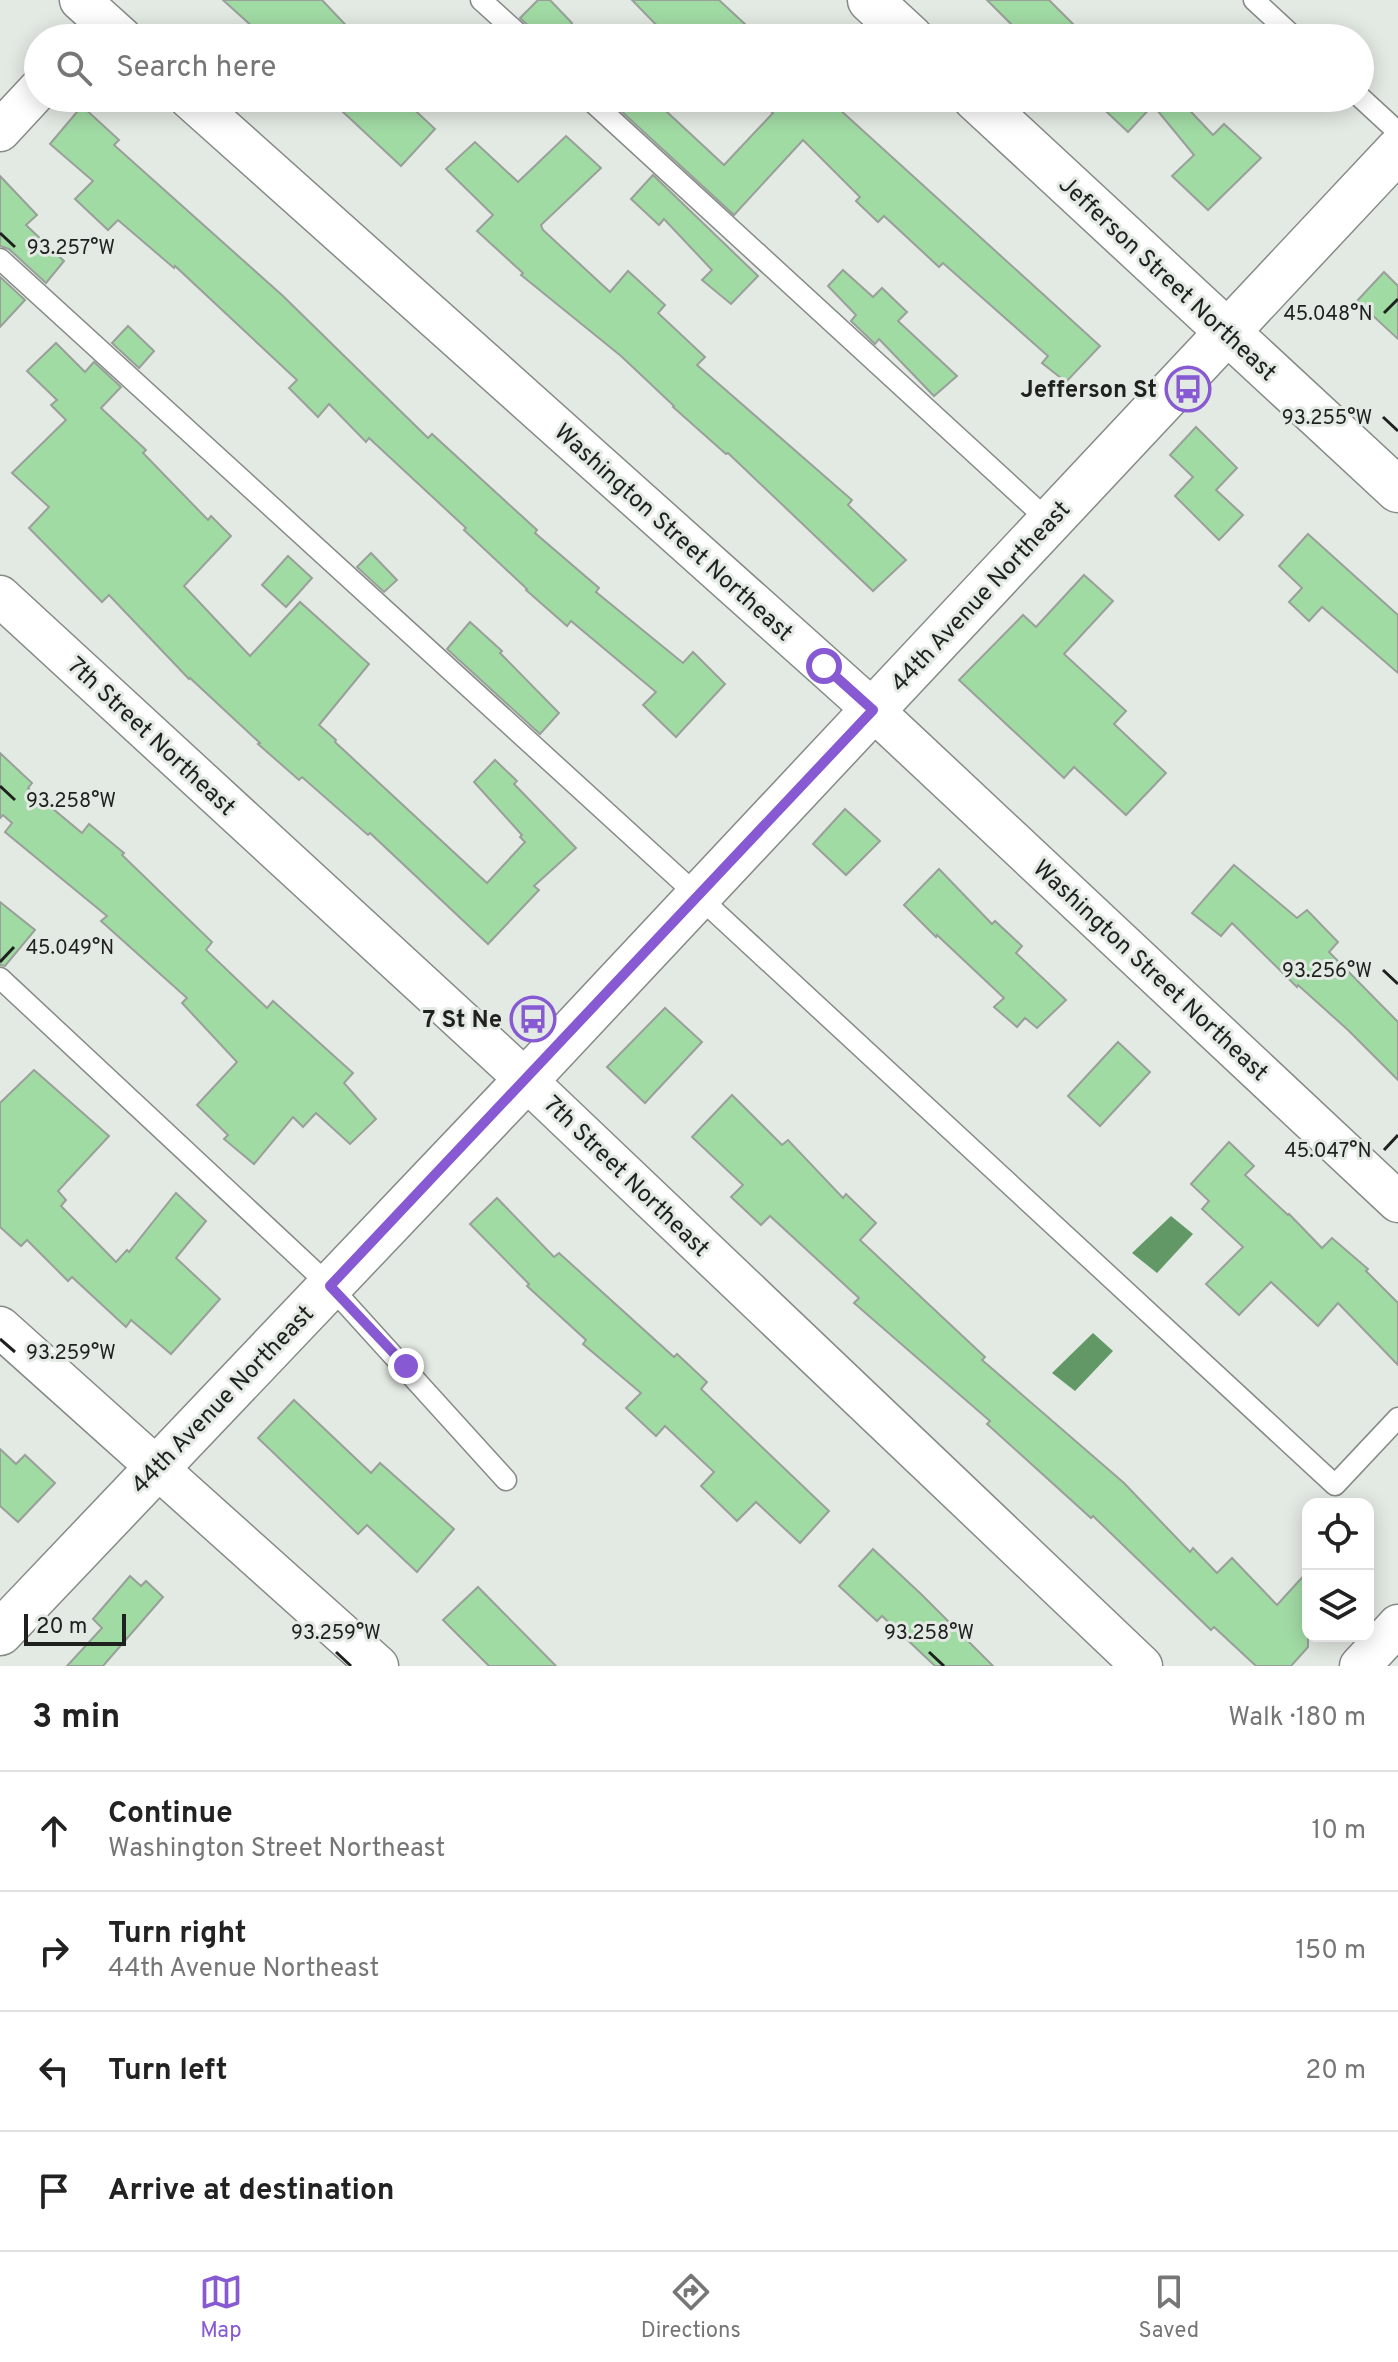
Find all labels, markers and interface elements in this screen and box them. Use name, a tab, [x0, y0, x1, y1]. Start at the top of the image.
search box	[24, 24, 1374, 112]
icon: search	[52, 46, 96, 90]
text: Search here	[116, 50, 276, 87]
street label: Jefferson Street Northeast	[1051, 170, 1282, 388]
text: 93.257°W	[27, 236, 115, 262]
text: 45.048°N	[1283, 302, 1373, 328]
bus stop icon: Jefferson St	[1164, 365, 1212, 413]
place label: Jefferson St	[1020, 376, 1157, 406]
text: 93.255°W	[1282, 406, 1372, 432]
street label: Washington Street Northeast	[547, 418, 798, 649]
street label: 44th Avenue Northeast	[885, 496, 1078, 699]
route start	[806, 648, 842, 684]
street label: 7th Street Northeast	[60, 652, 241, 823]
text: 93.258°W	[26, 789, 116, 815]
street label: Washington Street Northeast	[1026, 854, 1274, 1089]
text: 45.049°N	[26, 936, 114, 962]
text: 93.256°W	[1282, 959, 1372, 985]
bus stop icon: 7 St Ne	[509, 995, 557, 1043]
place label: 7 St Ne	[423, 1006, 502, 1036]
street label: 7th Street Northeast	[536, 1090, 715, 1264]
text: 45.047°N	[1284, 1139, 1372, 1165]
street label: 44th Avenue Northeast	[126, 1300, 321, 1501]
text: 93.259°W	[26, 1341, 116, 1367]
route end	[388, 1348, 424, 1384]
map controls	[1302, 1498, 1374, 1642]
button: locate	[1302, 1498, 1374, 1570]
button: layers	[1302, 1570, 1374, 1642]
scale bar	[24, 1610, 126, 1646]
text: 20 m	[36, 1614, 87, 1641]
text: 93.259°W	[291, 1621, 381, 1647]
text: 93.258°W	[884, 1621, 974, 1647]
text: 3 min	[32, 1697, 120, 1740]
text: Walk · 180 m	[1228, 1702, 1366, 1735]
text: Continue	[108, 1796, 233, 1833]
icon: ahead	[32, 1809, 76, 1853]
text: 10 m	[1311, 1815, 1366, 1848]
text: Washington Street Northeast	[108, 1833, 445, 1866]
text: Turn right	[108, 1916, 246, 1953]
icon: right	[32, 1929, 76, 1973]
text: 150 m	[1295, 1935, 1366, 1968]
text: 44th Avenue Northeast	[108, 1953, 379, 1986]
icon: left	[32, 2049, 76, 2093]
text: Turn left	[108, 2053, 228, 2090]
text: 20 m	[1305, 2055, 1366, 2088]
icon: arrive	[32, 2169, 76, 2213]
text: Arrive at destination	[108, 2173, 394, 2210]
tab: Map	[199, 2270, 243, 2345]
tab: Directions	[641, 2270, 741, 2345]
tab: Saved	[1139, 2270, 1199, 2345]

